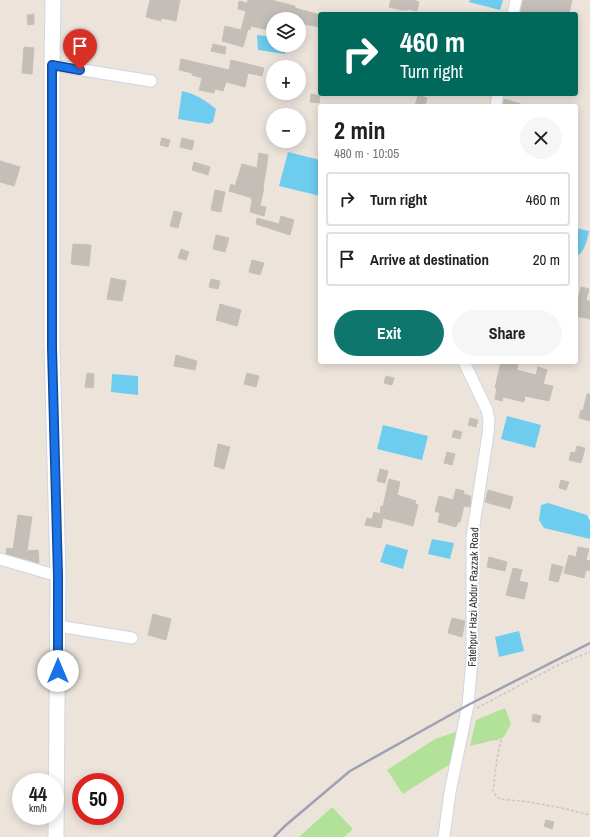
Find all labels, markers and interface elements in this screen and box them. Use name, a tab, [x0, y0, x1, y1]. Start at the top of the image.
map controls	[266, 12, 306, 148]
button: layers	[266, 12, 306, 52]
text: 460 m	[400, 23, 465, 61]
icon: right	[334, 28, 386, 80]
pin	[63, 29, 97, 70]
icon: arrive	[69, 35, 91, 57]
text: Turn right	[400, 59, 463, 84]
button: +	[266, 60, 306, 100]
button: −	[266, 108, 306, 148]
text: 2 min	[334, 114, 385, 146]
button: close	[520, 117, 562, 159]
text: 480 m · 10:05	[334, 145, 399, 162]
icon: right	[336, 188, 358, 210]
text: Turn right	[370, 189, 427, 210]
text: 460 m	[526, 189, 560, 210]
icon: arrive	[336, 248, 358, 270]
text: Arrive at destination	[370, 249, 489, 270]
text: 20 m	[533, 249, 560, 270]
button: Exit	[334, 310, 444, 356]
button: Share	[452, 310, 562, 356]
street label: Fatehpur Hazi Abdur Razzak Road	[465, 527, 481, 667]
position arrow	[37, 650, 79, 692]
speed limit sign: 50	[72, 773, 124, 825]
text: 44	[29, 780, 47, 807]
text: km/h	[29, 802, 47, 815]

